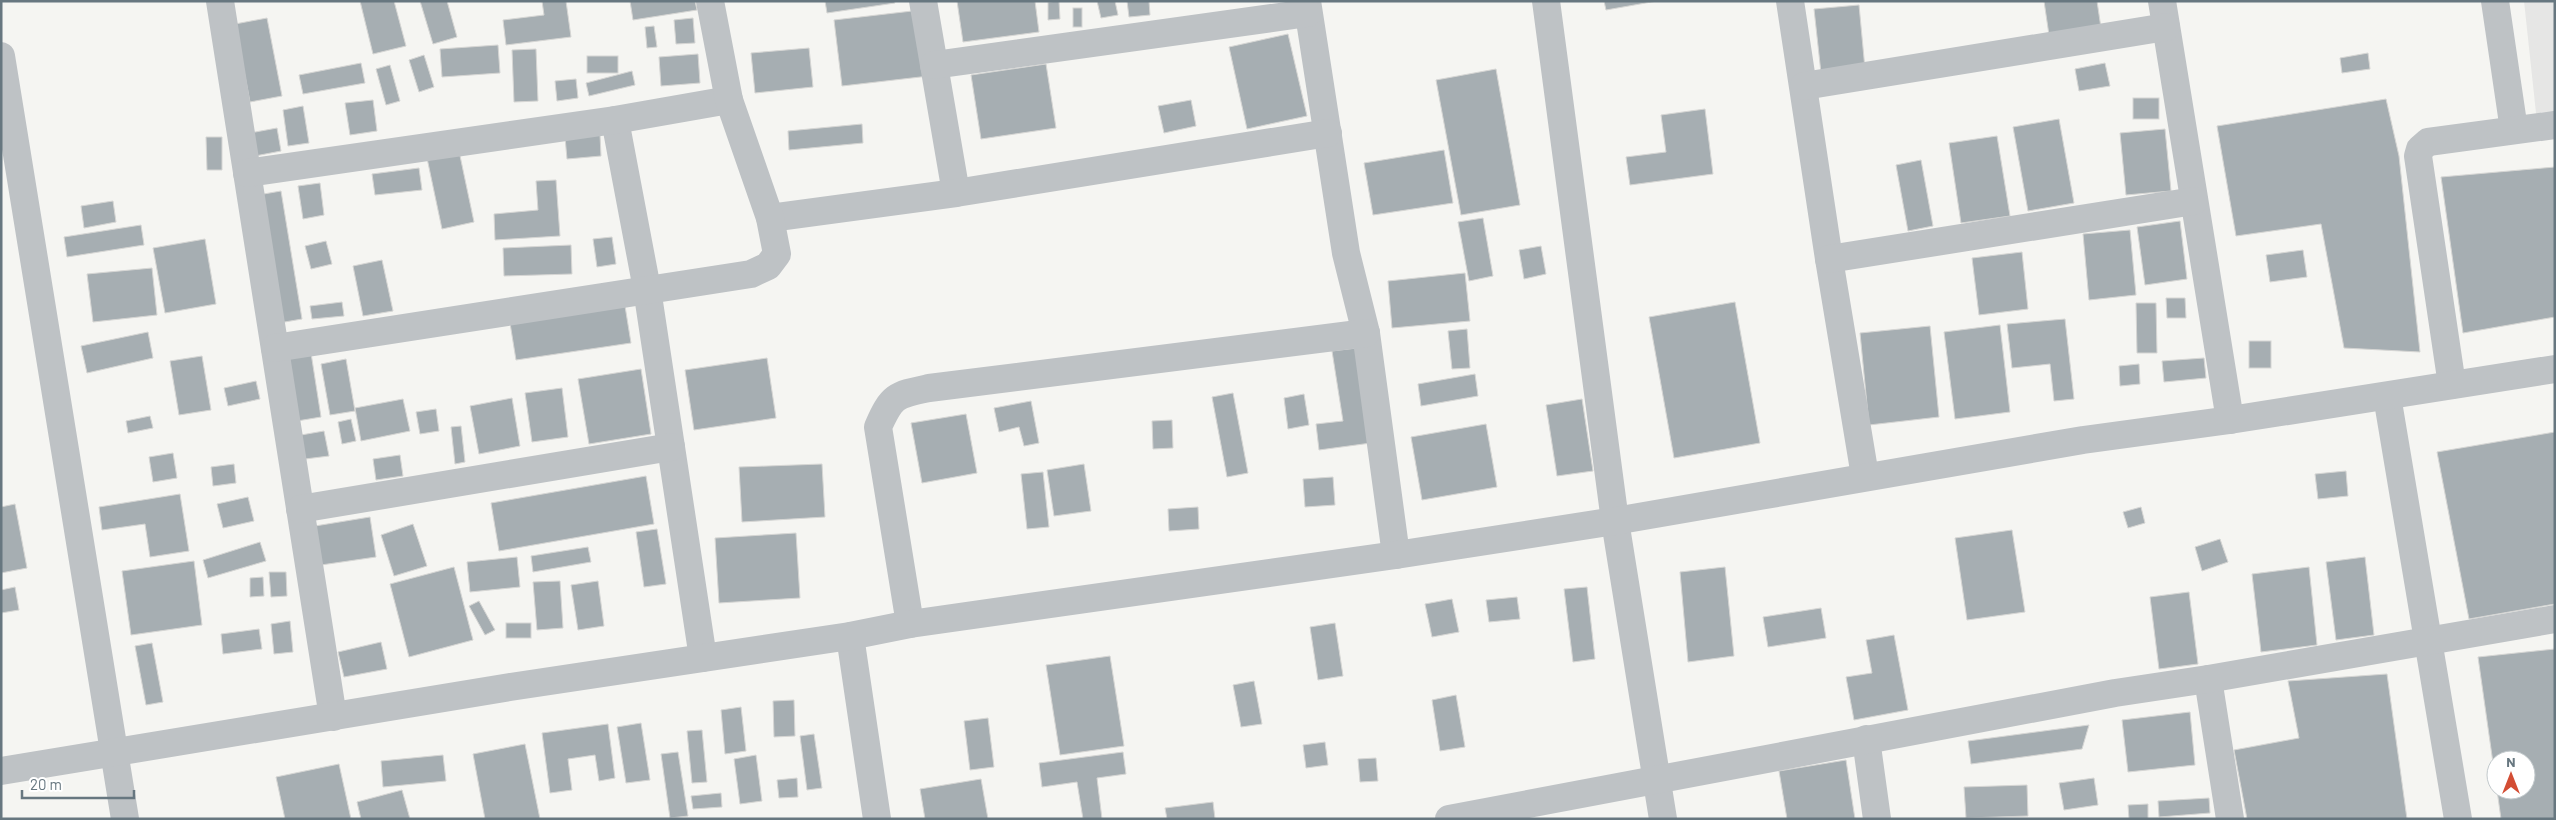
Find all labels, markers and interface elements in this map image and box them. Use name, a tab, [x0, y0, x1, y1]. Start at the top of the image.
north arrow	[2486, 750, 2536, 800]
text: N	[2506, 753, 2516, 770]
scale bar	[22, 768, 135, 800]
text: 20 m	[30, 775, 62, 793]

